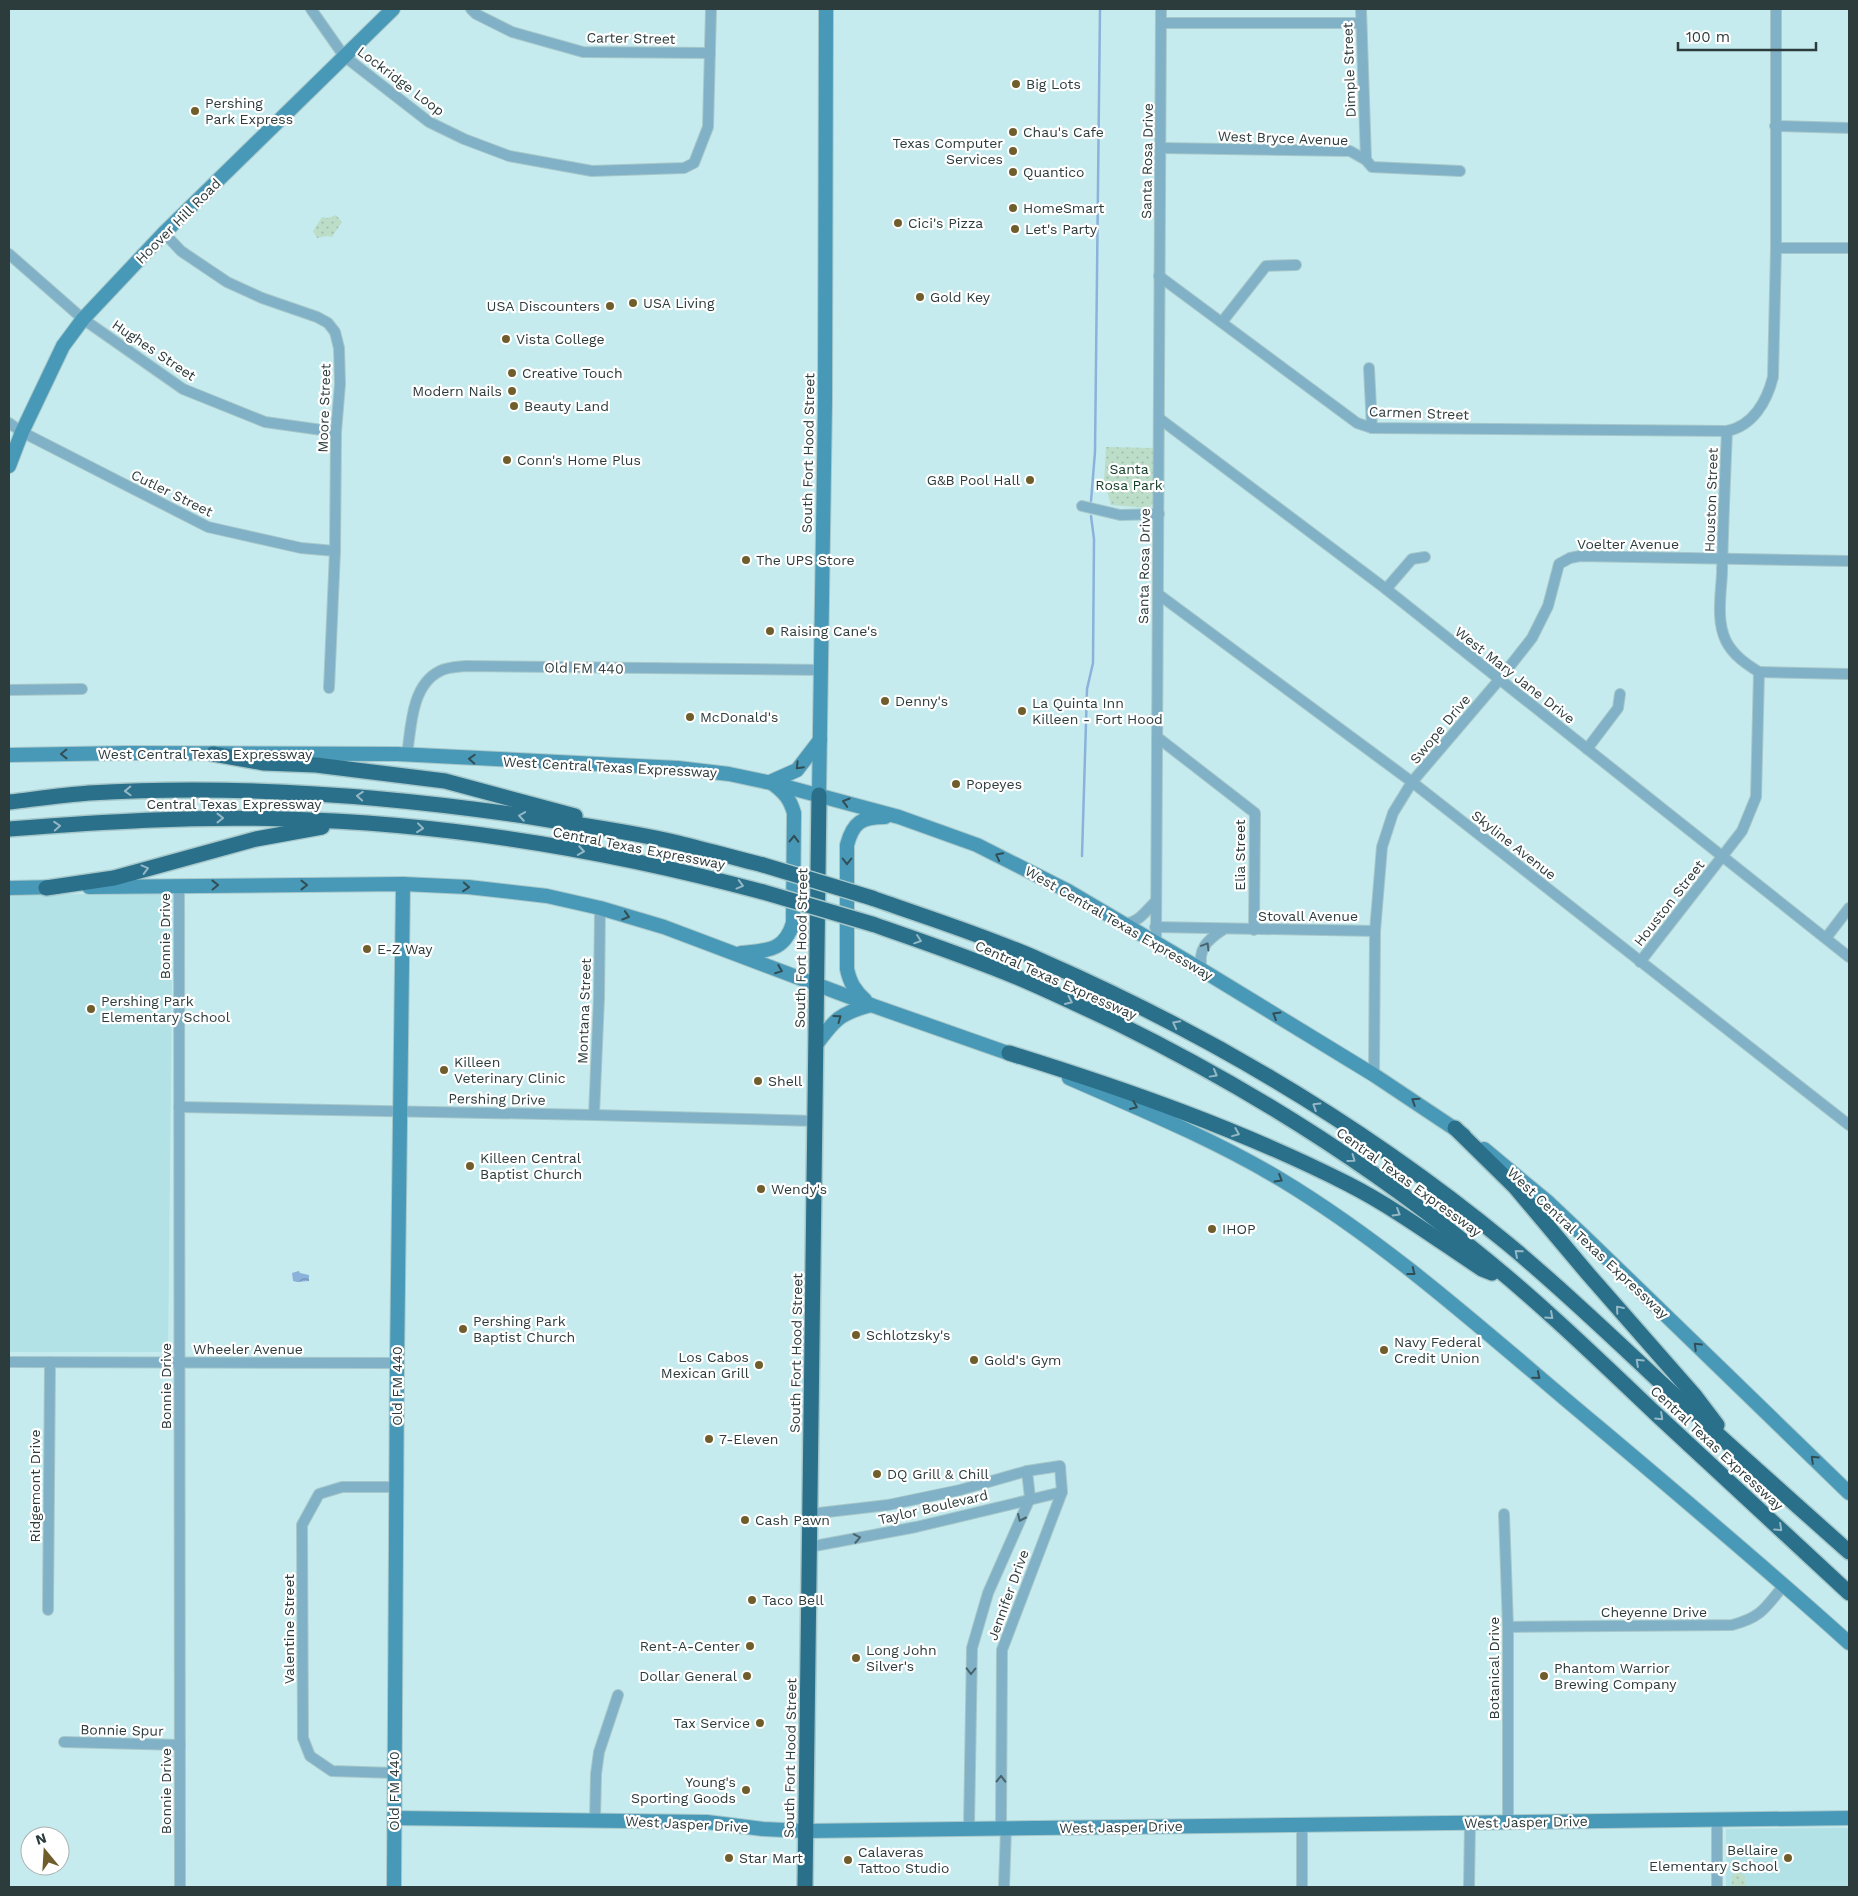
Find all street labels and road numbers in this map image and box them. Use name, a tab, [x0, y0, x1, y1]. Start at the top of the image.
street label: Dimple Street	[1339, 22, 1359, 118]
street label: Carter Street	[586, 29, 676, 47]
street label: Lockridge Loop	[354, 43, 448, 119]
street label: Santa Rosa Drive	[1138, 103, 1156, 219]
street label: West Bryce Avenue	[1217, 128, 1349, 148]
street label: Hoover Hill Road	[132, 175, 224, 267]
street label: Hughes Street	[109, 316, 199, 384]
street label: Moore Street	[314, 363, 334, 453]
street label: South Fort Hood Street	[799, 373, 817, 533]
street label: Carmen Street	[1369, 403, 1469, 423]
street label: Houston Street	[1701, 447, 1721, 552]
street label: Cutler Street	[129, 466, 216, 520]
street label: Santa Rosa Drive	[1135, 508, 1153, 624]
street label: Voelter Avenue	[1577, 536, 1679, 552]
street label: West Mary Jane Drive	[1452, 623, 1578, 727]
street label: Old FM 440	[544, 659, 624, 677]
street label: Swope Drive	[1406, 691, 1474, 767]
street label: West Central Texas Expressway	[98, 746, 313, 762]
street label: West Central Texas Expressway	[503, 753, 718, 781]
street label: Central Texas Expressway	[146, 796, 322, 812]
street label: Skyline Avenue	[1469, 807, 1559, 883]
street label: Elia Street	[1232, 819, 1248, 891]
street label: Central Texas Expressway	[551, 823, 727, 873]
street label: Houston Street	[1631, 857, 1708, 949]
street label: West Central Texas Expressway	[1022, 862, 1216, 984]
street label: South Fort Hood Street	[792, 868, 810, 1028]
street label: Bonnie Drive	[157, 893, 173, 979]
street label: Stovall Avenue	[1258, 908, 1358, 924]
street label: Central Texas Expressway	[972, 937, 1140, 1023]
street label: Montana Street	[574, 958, 594, 1064]
street label: Pershing Drive	[448, 1090, 546, 1108]
street label: Central Texas Expressway	[1333, 1124, 1485, 1240]
street label: West Central Texas Expressway	[1504, 1164, 1672, 1322]
street label: South Fort Hood Street	[787, 1273, 805, 1433]
street label: Wheeler Avenue	[193, 1341, 303, 1357]
street label: Bonnie Drive	[158, 1343, 174, 1429]
street label: Old FM 440	[389, 1346, 405, 1426]
street label: Central Texas Expressway	[1647, 1382, 1787, 1514]
street label: Ridgemont Drive	[27, 1429, 43, 1543]
street label: Taylor Boulevard	[877, 1487, 989, 1527]
street label: Jennifer Drive	[984, 1547, 1032, 1643]
street label: Valentine Street	[281, 1574, 297, 1684]
street label: Cheyenne Drive	[1601, 1604, 1707, 1620]
street label: Botanical Drive	[1486, 1617, 1502, 1719]
street label: South Fort Hood Street	[781, 1678, 799, 1838]
street label: Bonnie Spur	[80, 1721, 164, 1739]
street label: Bonnie Drive	[158, 1748, 174, 1834]
street label: Old FM 440	[386, 1751, 402, 1831]
street label: West Jasper Drive	[625, 1813, 749, 1835]
street label: West Jasper Drive	[1464, 1813, 1588, 1831]
street label: West Jasper Drive	[1059, 1818, 1183, 1836]

